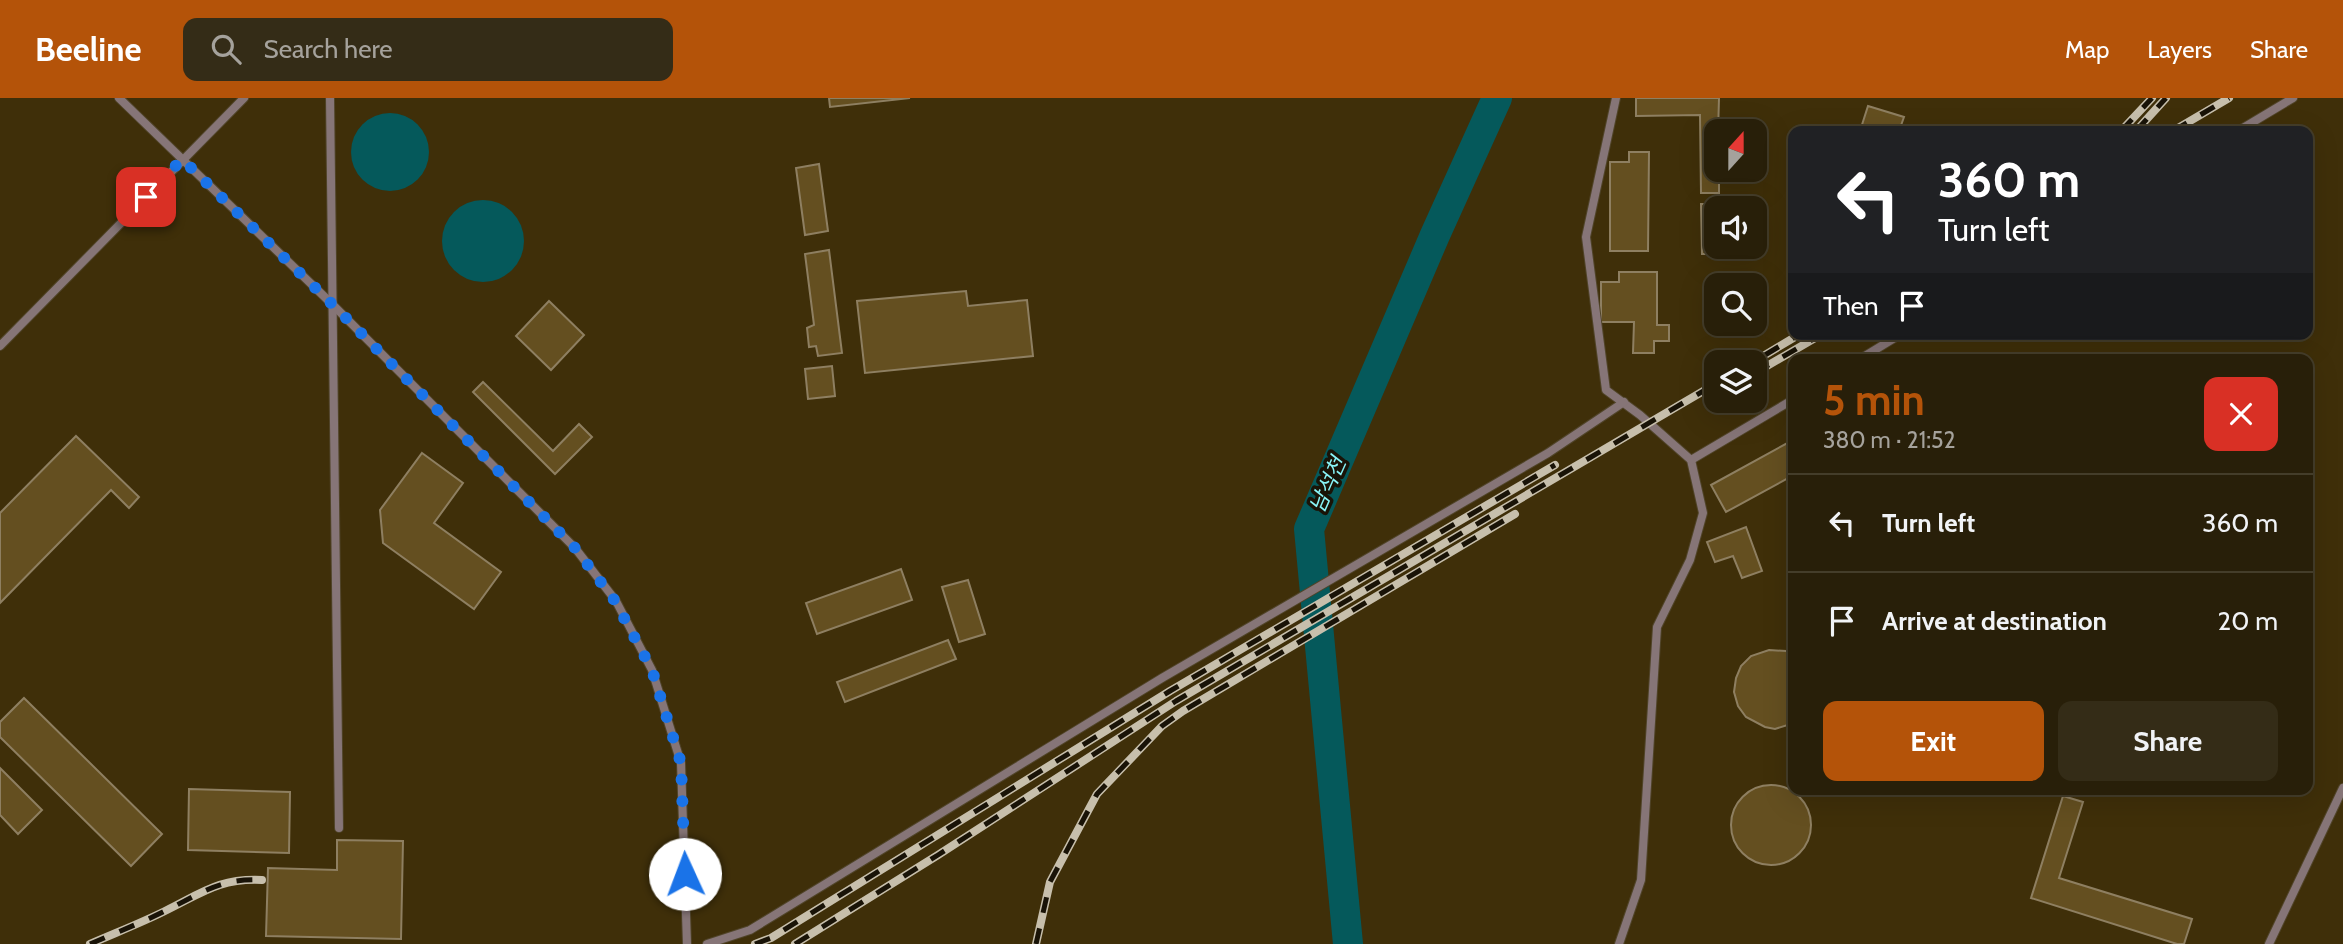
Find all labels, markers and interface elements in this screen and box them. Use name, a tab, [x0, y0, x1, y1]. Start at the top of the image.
search box	[183, 18, 673, 81]
text: Beeline	[35, 29, 141, 69]
icon: search	[207, 30, 245, 68]
text: Search here	[263, 33, 393, 65]
text: Map	[2065, 35, 2109, 64]
text: Layers	[2147, 35, 2212, 64]
text: Share	[2250, 35, 2308, 64]
north arrow	[1704, 119, 1768, 182]
map controls	[1704, 119, 1767, 413]
text: 360 m	[1938, 150, 2080, 209]
icon: left	[1823, 154, 1914, 245]
pin	[116, 167, 176, 227]
icon: arrive	[127, 178, 165, 216]
button: sound	[1704, 196, 1767, 259]
text: Turn left	[1938, 210, 2049, 249]
button: search	[1704, 273, 1767, 336]
icon: arrive	[1893, 287, 1931, 325]
text: Then	[1823, 290, 1879, 322]
button: layers	[1704, 350, 1767, 413]
text: 5 min	[1823, 374, 1925, 426]
button: close	[2204, 377, 2278, 451]
text: 380 m · 21:52	[1823, 426, 1955, 454]
water label: 남석천	[1304, 451, 1352, 516]
icon: left	[1823, 504, 1861, 542]
text: Turn left	[1882, 507, 1975, 539]
text: 360 m	[2202, 507, 2278, 539]
icon: arrive	[1823, 602, 1861, 640]
text: Arrive at destination	[1882, 605, 2107, 637]
text: 20 m	[2218, 605, 2278, 637]
button: Exit	[1823, 701, 2044, 781]
button: Share	[2058, 701, 2278, 781]
position arrow	[648, 837, 722, 911]

